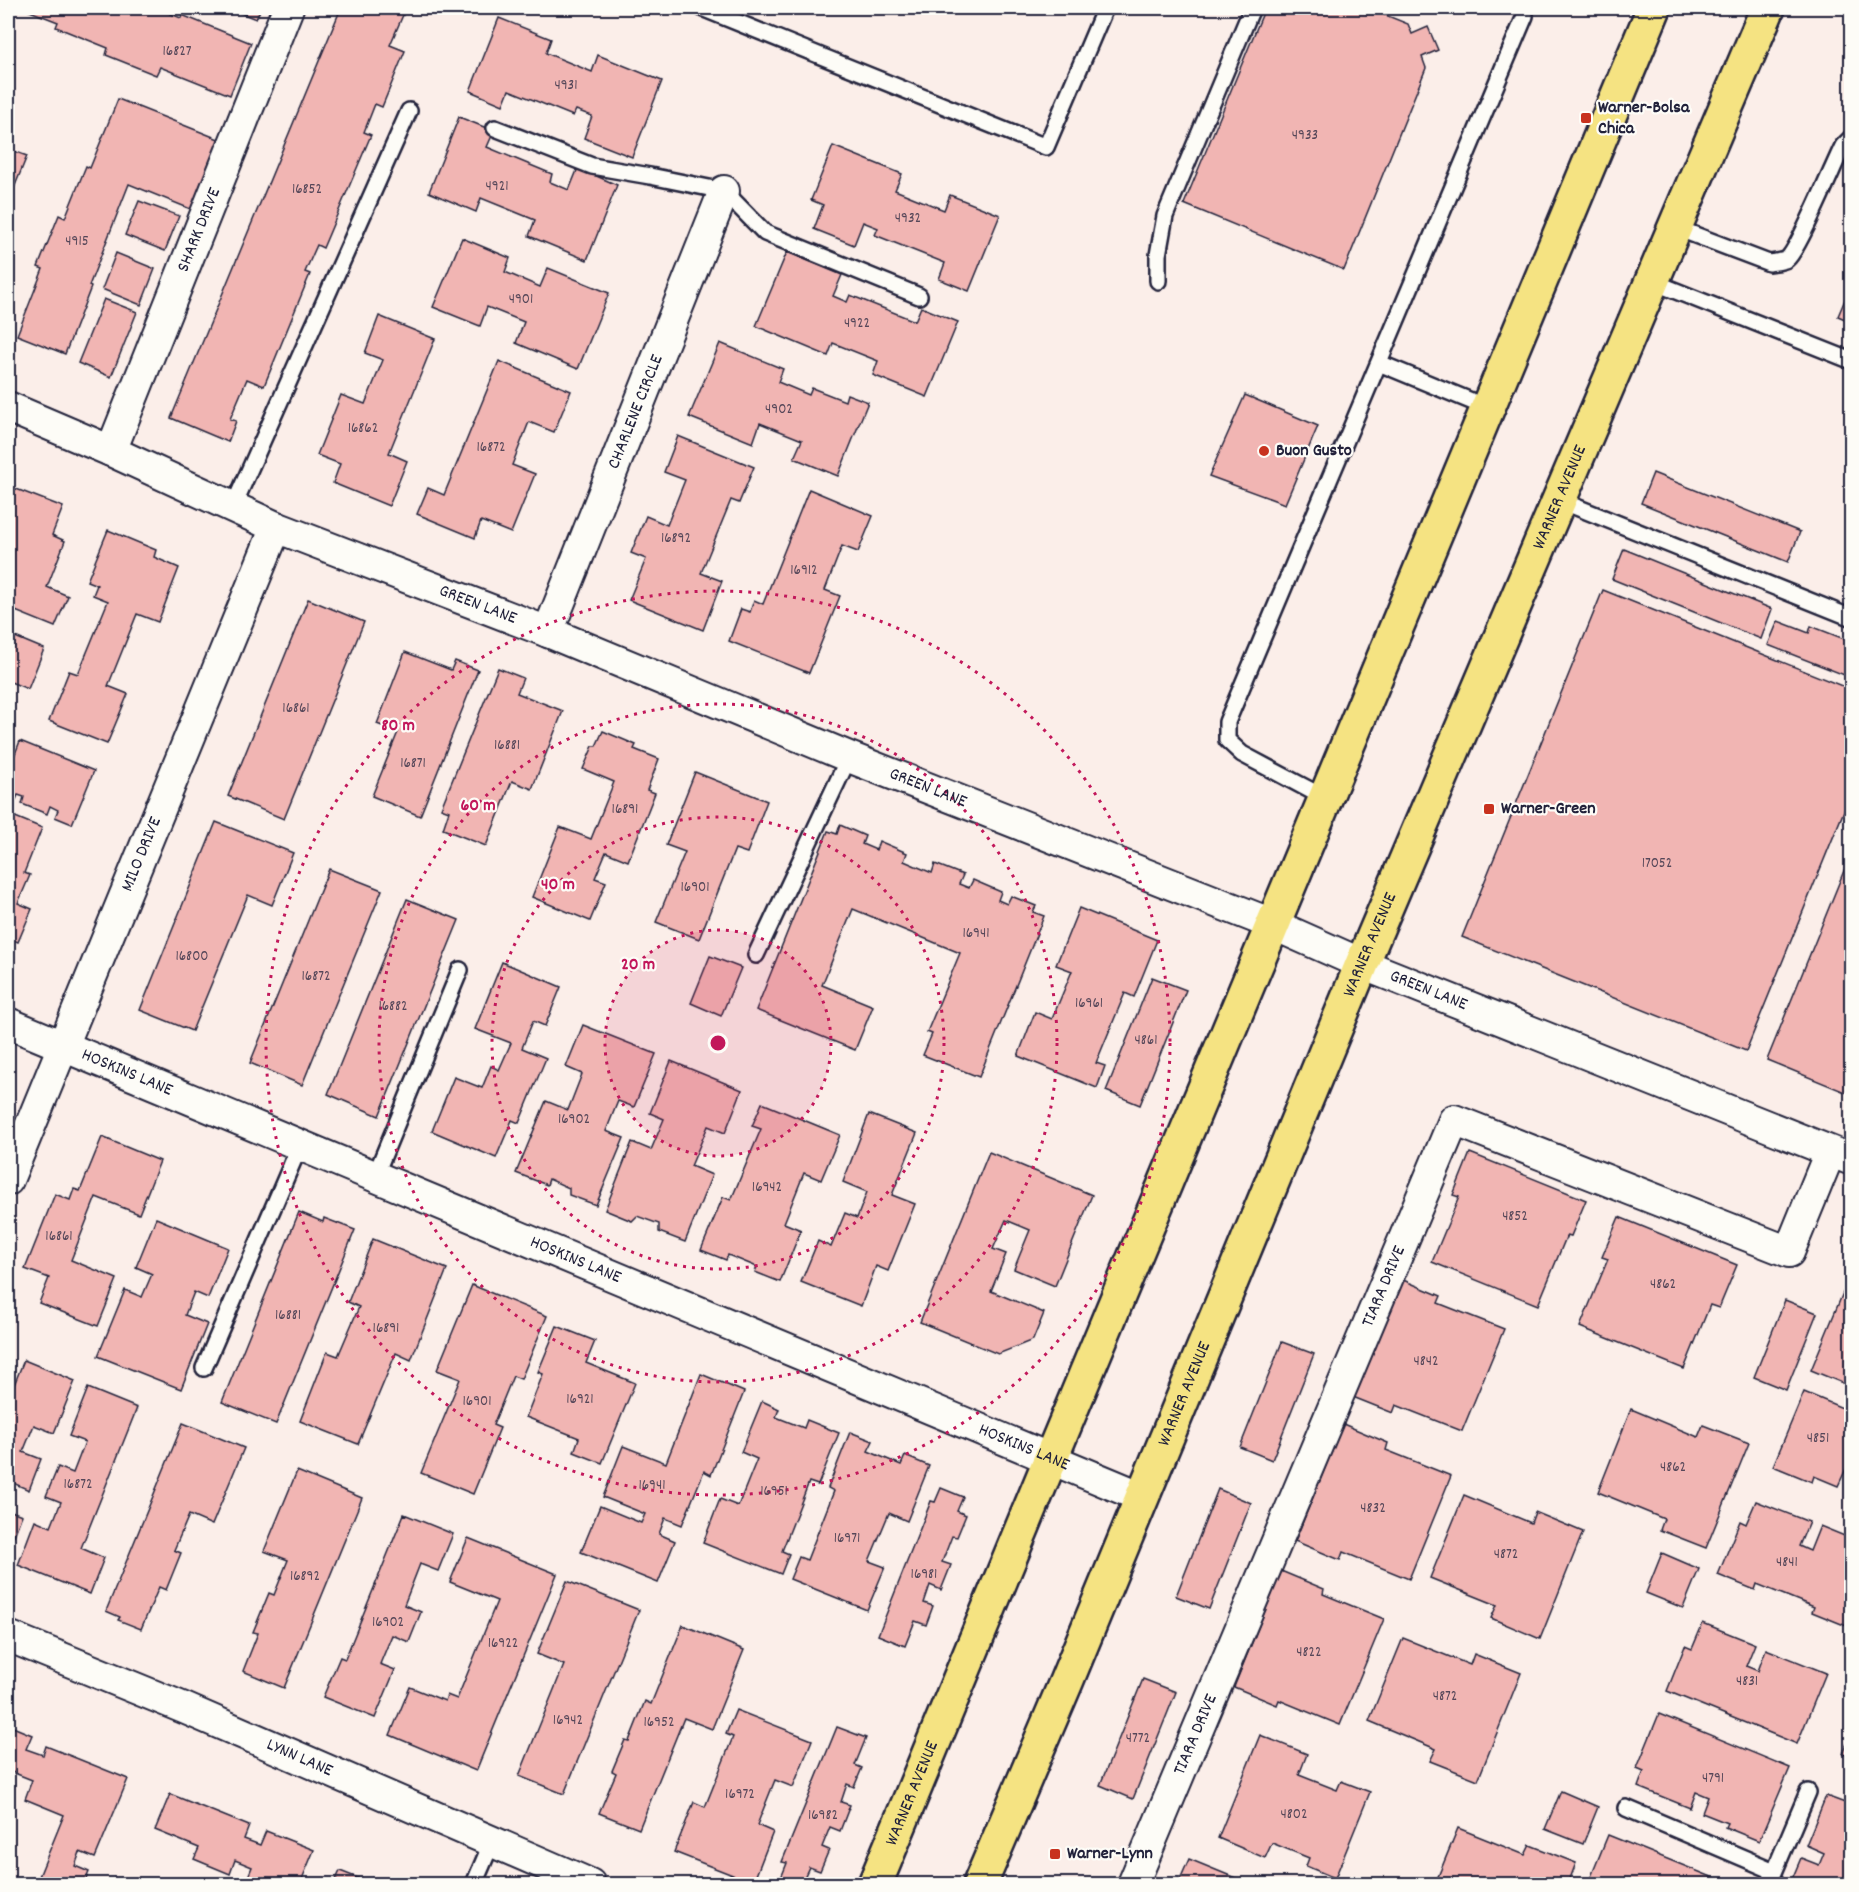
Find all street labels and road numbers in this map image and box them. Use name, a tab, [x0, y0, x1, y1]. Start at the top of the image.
street label: SHARK DRIVE	[171, 184, 227, 276]
street label: CHARLENE CIRCLE	[602, 351, 670, 473]
street label: WARNER AVENUE	[1527, 441, 1593, 554]
street label: GREEN LANE	[435, 579, 520, 631]
street label: GREEN LANE	[885, 762, 970, 815]
street label: MILO DRIVE	[115, 813, 168, 895]
street label: WARNER AVENUE	[1337, 889, 1403, 1001]
street label: GREEN LANE	[1386, 964, 1471, 1017]
street label: HOSKINS LANE	[78, 1043, 176, 1103]
street label: HOSKINS LANE	[526, 1230, 625, 1290]
street label: TIARA DRIVE	[1356, 1242, 1412, 1331]
street label: WARNER AVENUE	[1152, 1338, 1217, 1450]
street label: HOSKINS LANE	[974, 1417, 1073, 1478]
street label: TIARA DRIVE	[1168, 1690, 1224, 1779]
street label: LYNN LANE	[262, 1733, 337, 1783]
street label: WARNER AVENUE	[880, 1737, 945, 1850]

